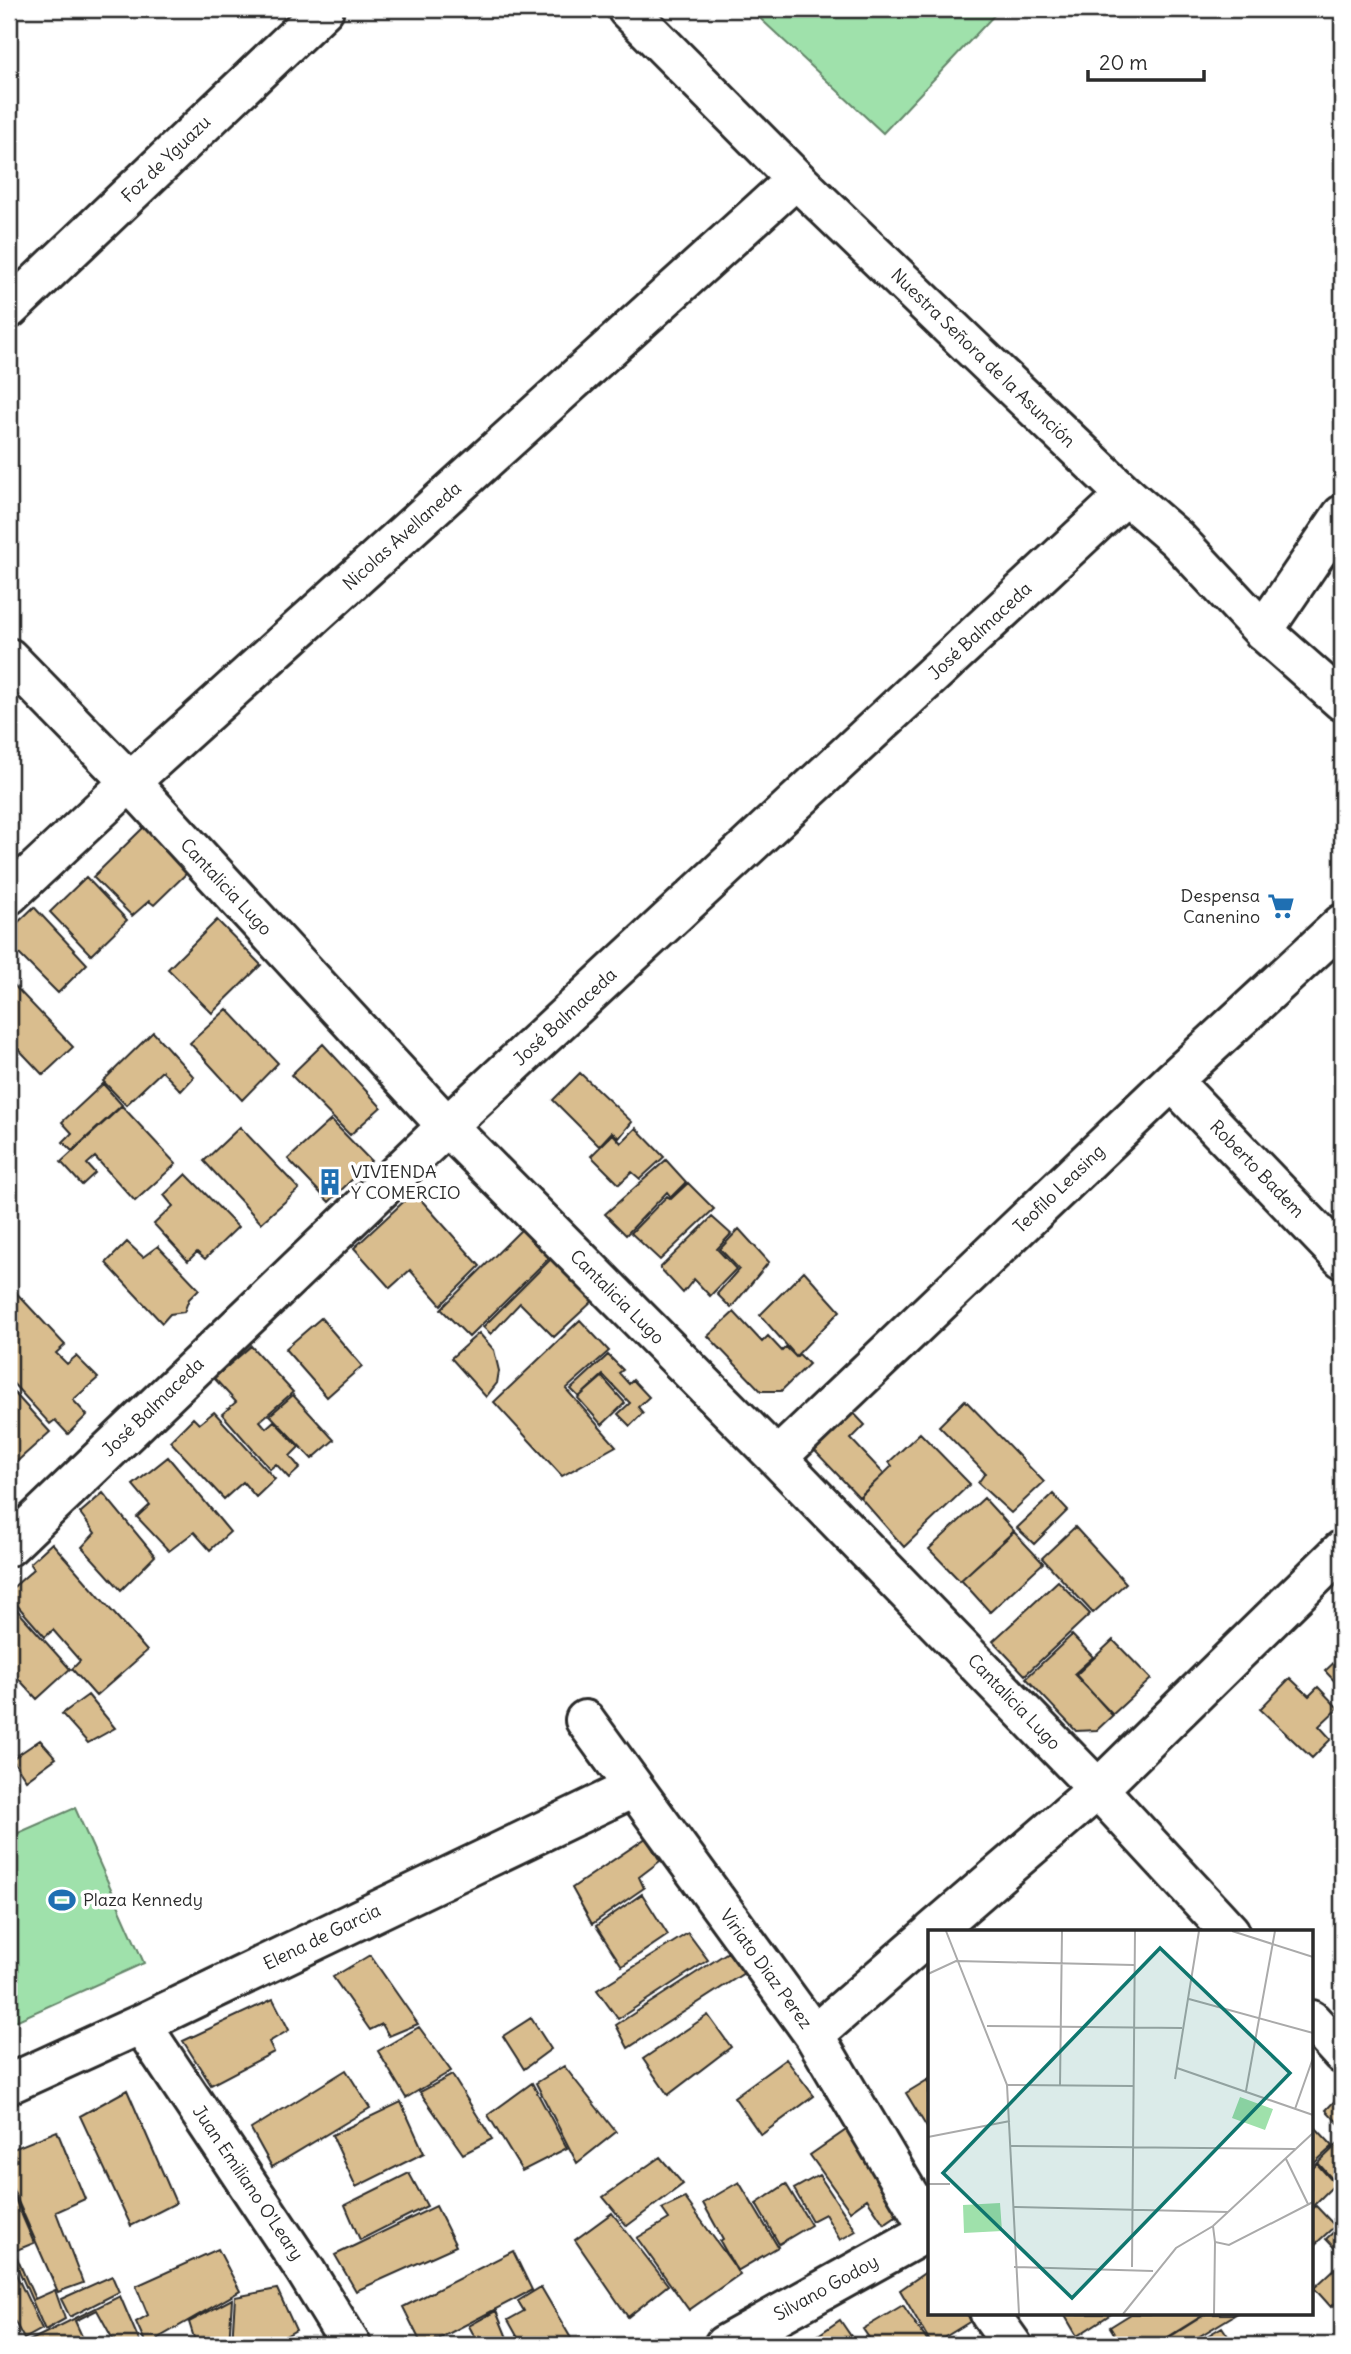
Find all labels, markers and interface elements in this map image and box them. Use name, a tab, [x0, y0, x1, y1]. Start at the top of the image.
scale bar	[1088, 38, 1204, 82]
text: 20 m	[1099, 49, 1148, 76]
street label: Foz de Yguazu	[116, 110, 215, 207]
street label: Nuestra Señora de la Asunción	[886, 263, 1080, 452]
street label: Nicolas Avellaneda	[338, 476, 466, 595]
street label: José Balmaceda	[923, 577, 1036, 684]
street label: Cantalicia Lugo	[175, 833, 277, 940]
place label: Despensa Canenino	[1180, 884, 1260, 928]
supermarket icon: Despensa Canenino	[1266, 891, 1296, 921]
street label: José Balmaceda	[508, 963, 621, 1070]
street label: Roberto Badem	[1205, 1115, 1310, 1222]
street label: Teofilo Leasing	[1008, 1139, 1109, 1238]
place label: VIVIENDA Y COMERCIO	[351, 1160, 461, 1204]
building icon: VIVIENDA Y COMERCIO	[315, 1167, 345, 1197]
street label: Cantalicia Lugo	[565, 1244, 670, 1349]
street label: José Balmaceda	[97, 1352, 208, 1461]
street label: Cantalicia Lugo	[963, 1649, 1066, 1754]
sports icon: Plaza Kennedy	[47, 1885, 77, 1915]
place label: Plaza Kennedy	[83, 1888, 203, 1911]
street label: Elena de Garcia	[259, 1898, 384, 1975]
street label: Viriato Diaz Perez	[715, 1904, 818, 2033]
inset map	[928, 1930, 1312, 2316]
street label: Juan Emiliano O'Leary	[188, 2101, 309, 2265]
street label: Silvano Godoy	[770, 2249, 882, 2326]

